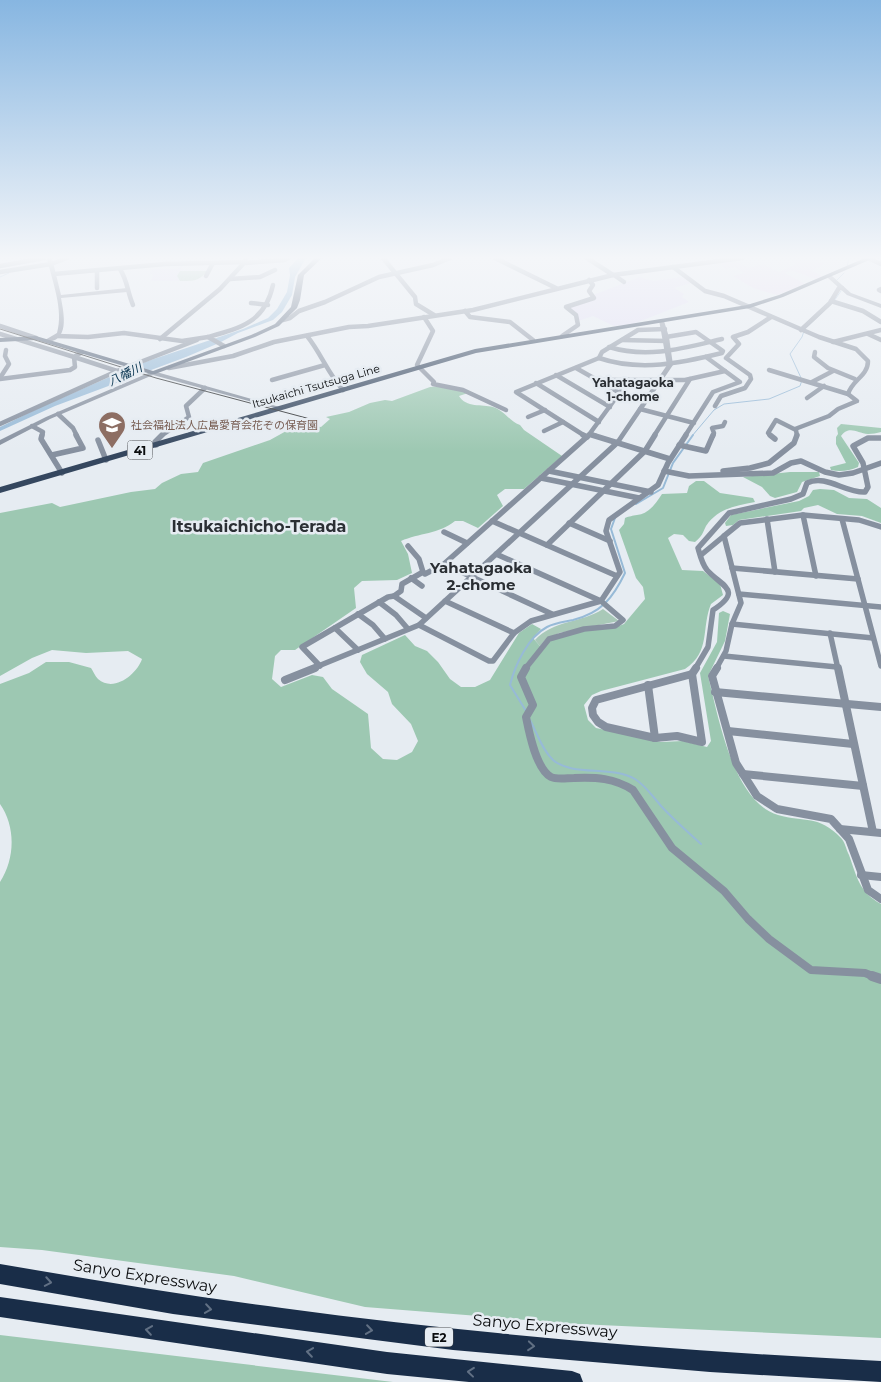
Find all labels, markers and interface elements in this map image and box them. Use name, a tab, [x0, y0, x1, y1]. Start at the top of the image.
water label: 八幡川	[106, 358, 146, 389]
street label: Itsukaichi Tsutsuga Line	[251, 361, 382, 411]
district label: Yahatagaoka 1-chome	[591, 375, 674, 404]
school or university icon: 社会福祉法人広島愛育会花ぞの保育園	[97, 410, 127, 449]
place label: 社会福祉法人広島愛育会花ぞの保育園	[131, 418, 318, 432]
road number: 41	[128, 440, 152, 460]
district label: Itsukaichicho-Terada	[172, 517, 346, 536]
district label: Yahatagaoka 2-chome	[429, 558, 532, 594]
street label: Sanyo Expressway	[72, 1255, 219, 1297]
one-way arrow	[44, 1277, 52, 1287]
one-way arrow	[205, 1303, 213, 1314]
street label: Sanyo Expressway	[472, 1310, 618, 1342]
one-way arrow	[366, 1324, 374, 1335]
one-way arrow	[144, 1325, 153, 1335]
road number: E2	[425, 1328, 453, 1346]
one-way arrow	[527, 1340, 535, 1351]
one-way arrow	[305, 1347, 313, 1358]
one-way arrow	[467, 1367, 475, 1378]

